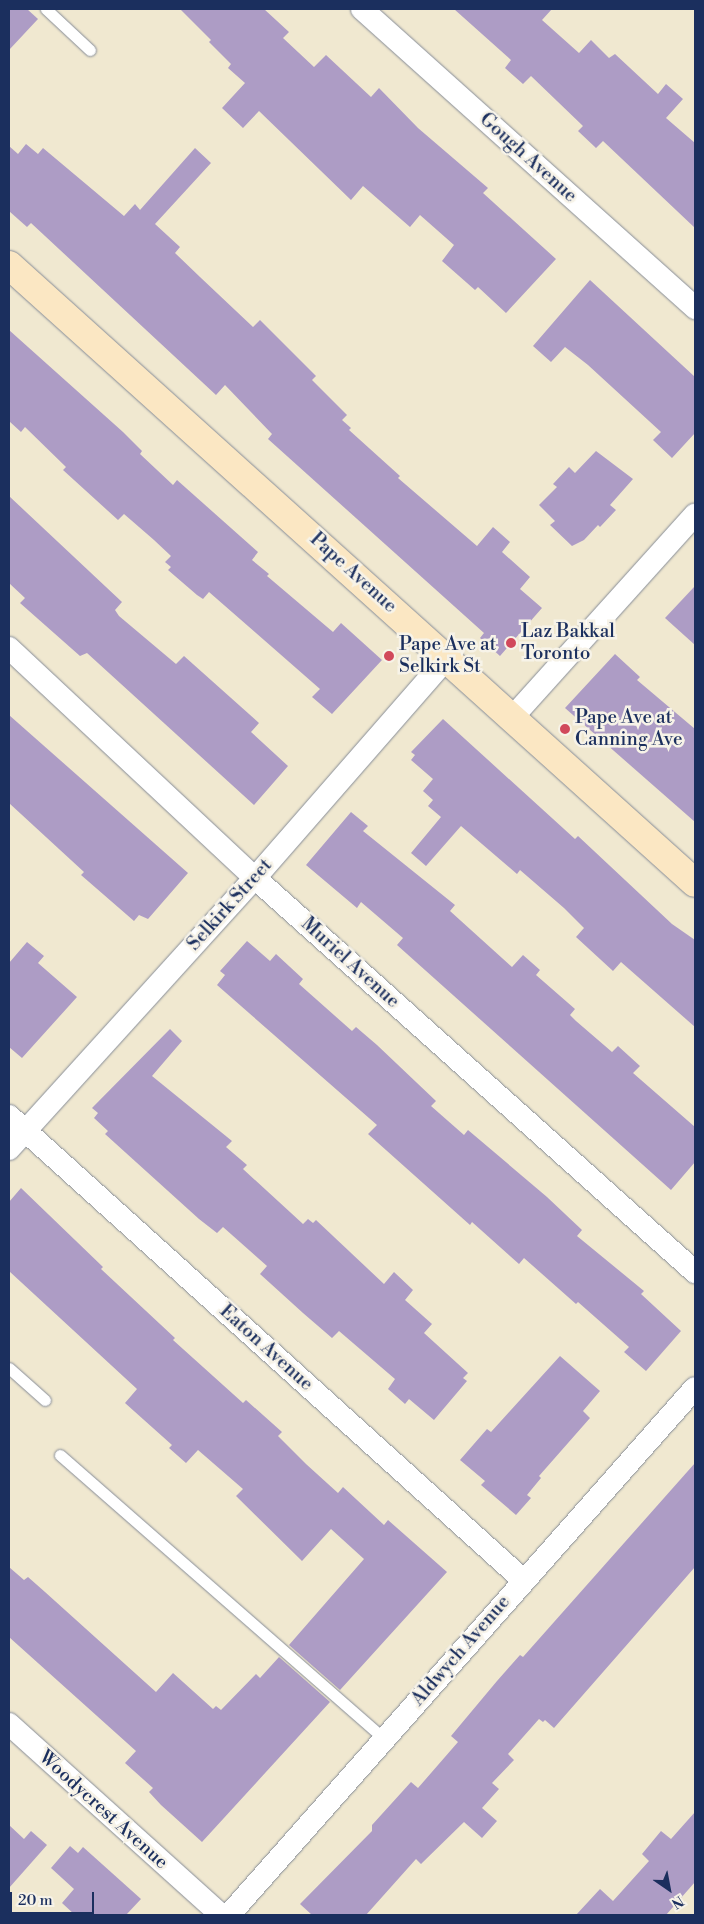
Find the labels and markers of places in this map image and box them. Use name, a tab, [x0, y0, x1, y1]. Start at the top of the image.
place label: Laz Bakkal Toronto	[521, 621, 615, 665]
place label: Pape Ave at Selkirk St	[399, 634, 496, 678]
marker: Laz Bakkal Toronto	[505, 637, 517, 649]
marker: Pape Ave at Selkirk St	[383, 650, 395, 662]
place label: Pape Ave at Canning Ave	[575, 707, 683, 751]
marker: Pape Ave at Canning Ave	[559, 723, 571, 735]

